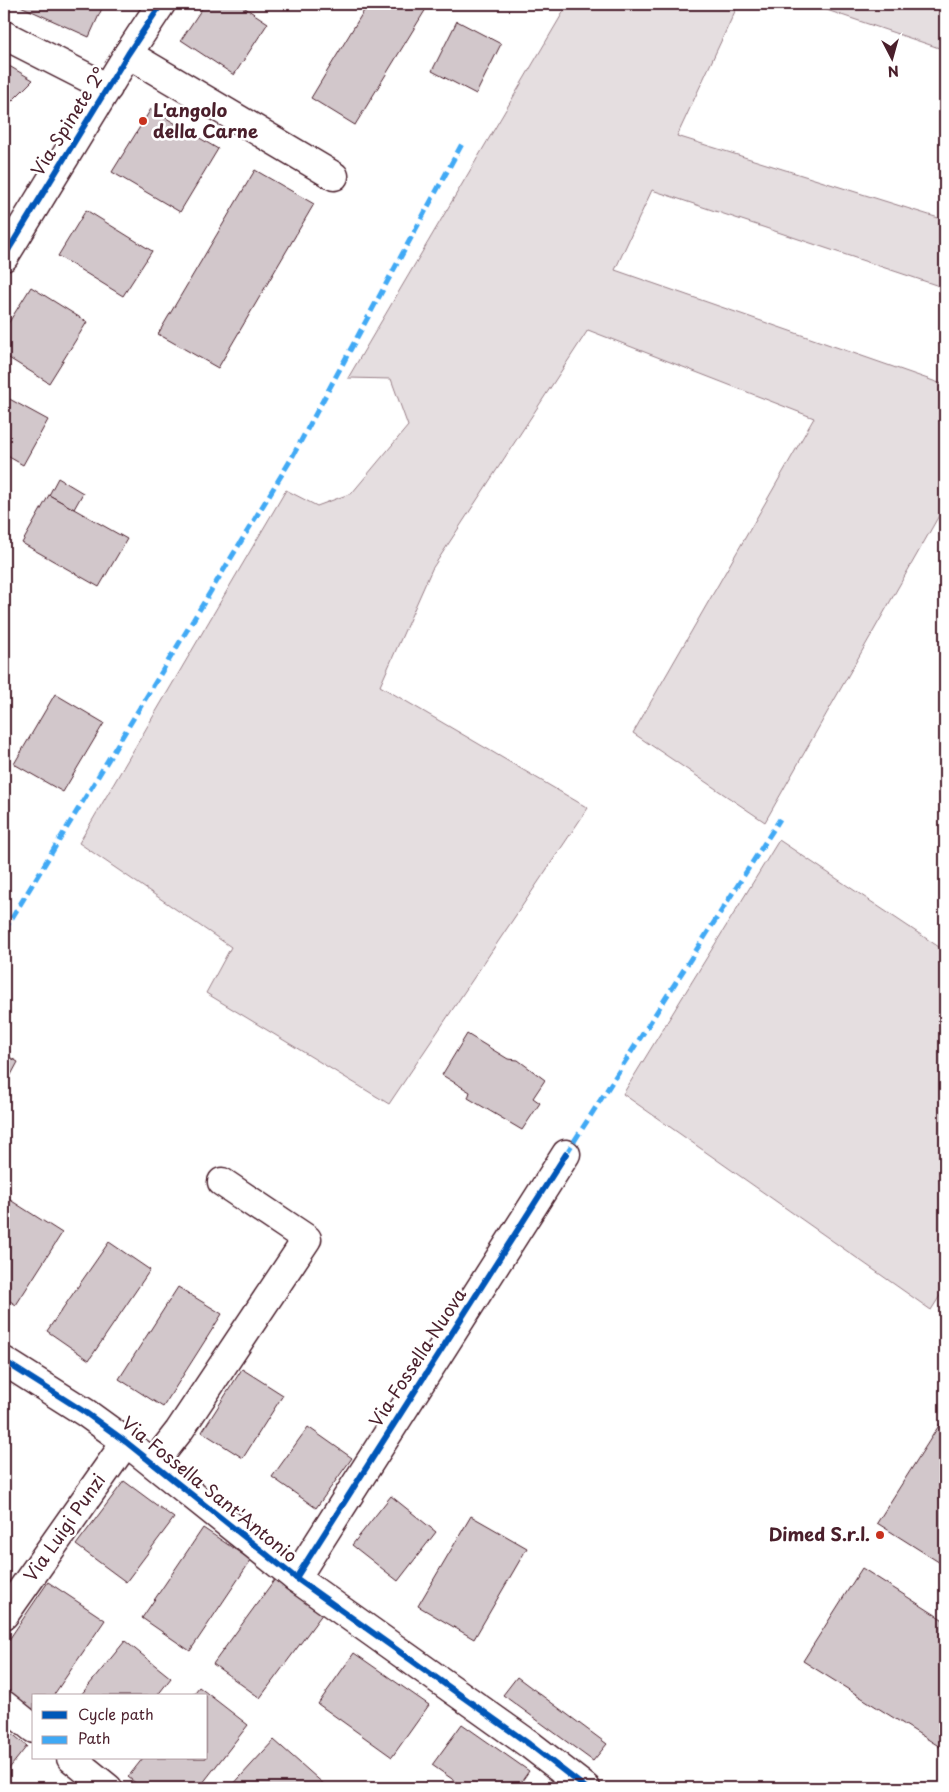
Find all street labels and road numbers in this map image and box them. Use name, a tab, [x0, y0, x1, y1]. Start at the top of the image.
street label: Via Spinete 2°	[23, 61, 112, 181]
street label: Via Fossella Nuova	[362, 1282, 472, 1432]
street label: Via Fossella Sant'Antonio	[116, 1409, 304, 1568]
street label: Via Luigi Punzi	[16, 1468, 111, 1587]

